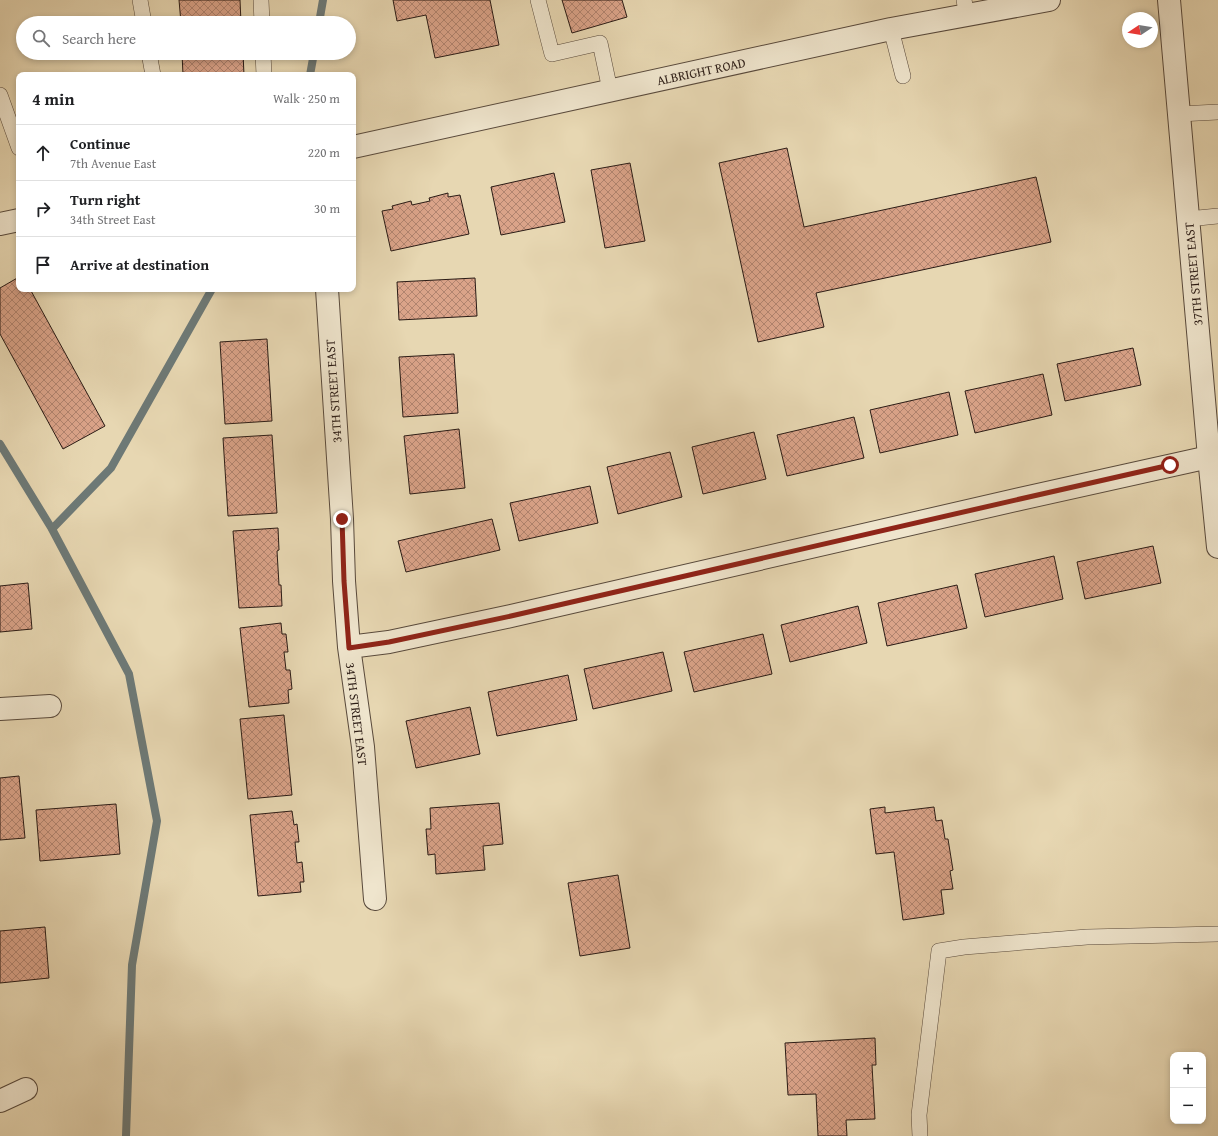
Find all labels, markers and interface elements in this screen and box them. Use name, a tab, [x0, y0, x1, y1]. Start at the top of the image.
north arrow	[1122, 12, 1158, 48]
search box	[16, 16, 356, 60]
icon: search	[30, 27, 52, 49]
text: Search here	[62, 28, 136, 49]
street label: ALBRIGHT ROAD	[655, 53, 747, 90]
text: 4 min	[32, 86, 74, 111]
text: Walk · 250 m	[273, 89, 340, 108]
text: Continue	[70, 133, 131, 154]
icon: ahead	[32, 142, 54, 164]
text: 220 m	[308, 143, 340, 162]
text: 7th Avenue East	[70, 154, 156, 173]
text: Turn right	[70, 189, 141, 210]
icon: right	[32, 198, 54, 220]
text: 30 m	[314, 199, 340, 218]
text: 34th Street East	[70, 210, 156, 229]
street label: 37TH STREET EAST	[1179, 221, 1207, 326]
icon: arrive	[32, 254, 54, 276]
text: Arrive at destination	[70, 254, 209, 275]
street label: 34TH STREET EAST	[320, 338, 347, 443]
route start	[1161, 456, 1179, 474]
route end	[333, 510, 351, 528]
street label: 34TH STREET EAST	[341, 661, 372, 767]
map controls	[1170, 1052, 1206, 1124]
button: +	[1170, 1052, 1206, 1088]
button: −	[1170, 1088, 1206, 1124]

